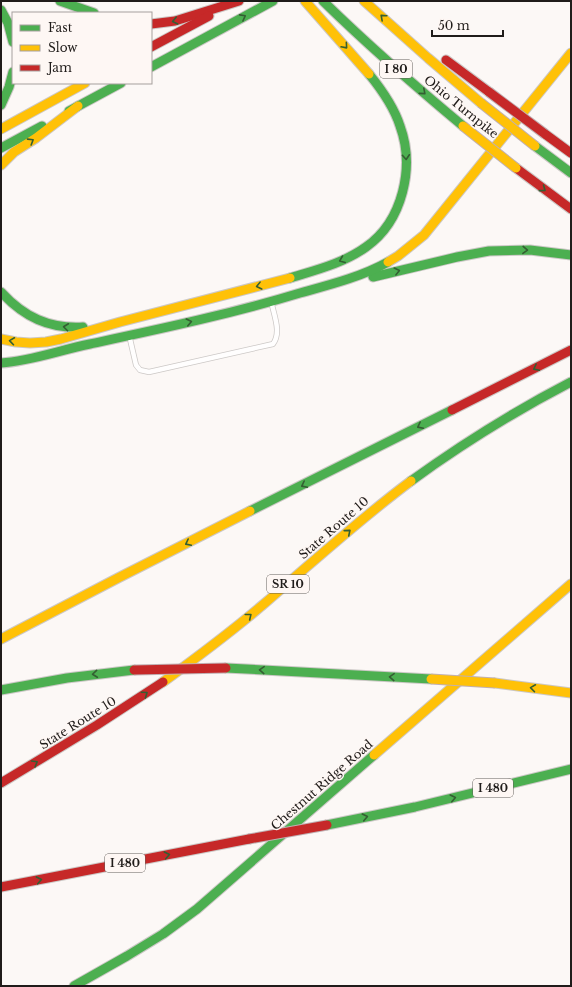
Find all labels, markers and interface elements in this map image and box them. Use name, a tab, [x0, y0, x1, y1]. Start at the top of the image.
legend	[12, 12, 152, 84]
scale bar	[432, 12, 503, 38]
one-way arrow	[239, 15, 246, 22]
one-way arrow	[380, 15, 387, 22]
one-way arrow	[172, 16, 178, 24]
text: 50 m	[438, 18, 470, 33]
text: Fast	[48, 20, 73, 35]
text: Slow	[48, 40, 78, 55]
one-way arrow	[340, 41, 347, 49]
text: Jam	[46, 60, 72, 75]
road number: I 80	[380, 60, 412, 78]
street label: Ohio Turnpike	[421, 72, 502, 141]
one-way arrow	[418, 87, 425, 94]
one-way arrow	[27, 138, 34, 146]
one-way arrow	[402, 154, 411, 160]
one-way arrow	[539, 184, 546, 191]
one-way arrow	[522, 245, 528, 254]
one-way arrow	[339, 255, 347, 263]
one-way arrow	[393, 267, 400, 276]
one-way arrow	[256, 282, 263, 290]
one-way arrow	[185, 318, 192, 326]
one-way arrow	[63, 323, 69, 332]
one-way arrow	[9, 337, 15, 346]
one-way arrow	[533, 363, 540, 371]
one-way arrow	[417, 421, 424, 429]
one-way arrow	[301, 480, 308, 487]
street label: State Route 10	[296, 493, 372, 562]
one-way arrow	[343, 530, 350, 537]
one-way arrow	[184, 538, 192, 546]
road number: SR 10	[267, 575, 309, 593]
one-way arrow	[244, 614, 251, 621]
one-way arrow	[259, 666, 265, 674]
one-way arrow	[92, 669, 98, 678]
one-way arrow	[389, 673, 395, 682]
one-way arrow	[530, 684, 536, 693]
one-way arrow	[140, 692, 147, 699]
street label: State Route 10	[37, 693, 119, 752]
street label: Chestnut Ridge Road	[268, 736, 376, 833]
one-way arrow	[31, 761, 38, 768]
road number: I 480	[473, 779, 513, 797]
one-way arrow	[450, 794, 457, 802]
one-way arrow	[362, 814, 369, 822]
one-way arrow	[164, 852, 170, 860]
road number: I 480	[105, 854, 145, 872]
one-way arrow	[36, 876, 42, 884]

